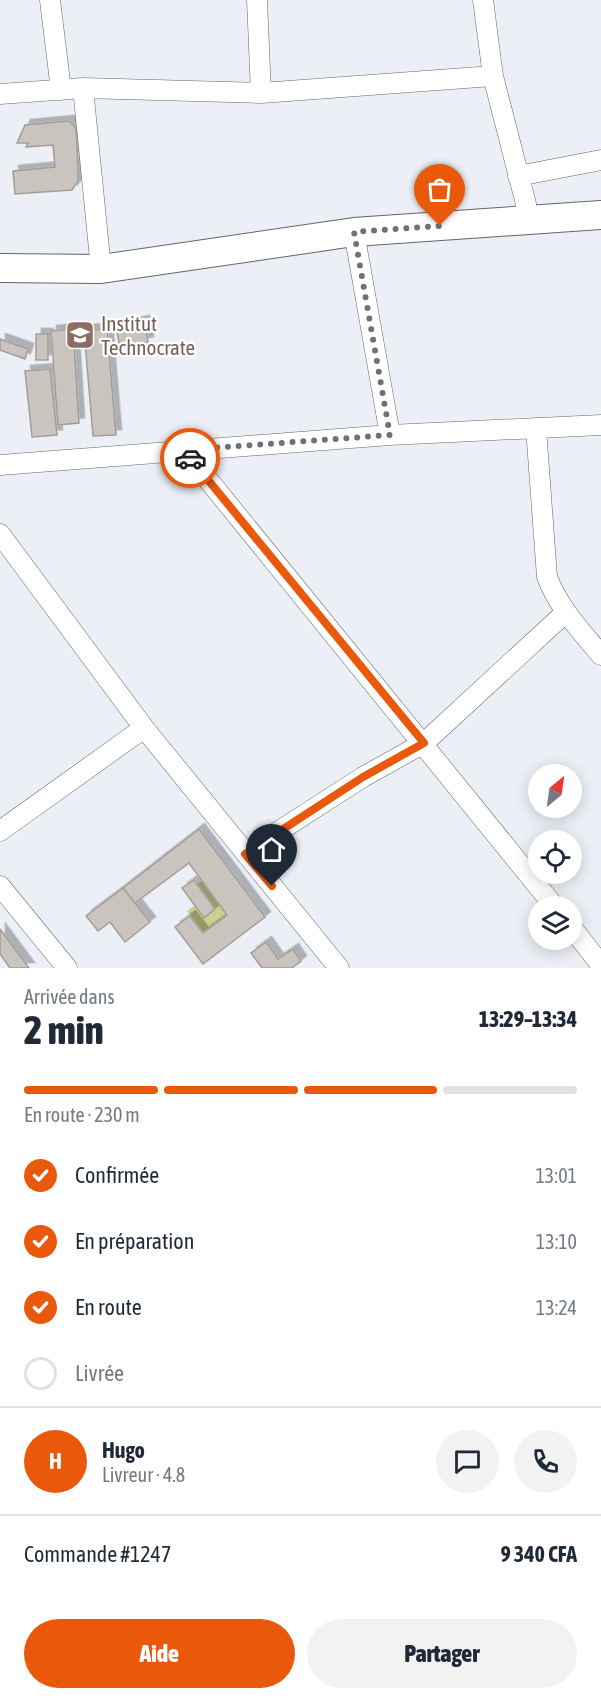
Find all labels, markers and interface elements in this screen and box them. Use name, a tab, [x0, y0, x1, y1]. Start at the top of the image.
pin	[414, 164, 465, 226]
icon: bag	[423, 173, 456, 206]
place label: Institut Technocrate	[101, 311, 195, 359]
school or university icon: Institut Technocrate	[64, 319, 96, 351]
courier	[160, 428, 220, 488]
icon: car	[174, 442, 207, 475]
north arrow	[528, 764, 582, 818]
map controls	[528, 764, 582, 950]
pin	[246, 824, 297, 886]
button: locate	[528, 830, 582, 884]
icon: home	[255, 833, 288, 866]
button: layers	[528, 896, 582, 950]
text: Arrivée dans	[24, 985, 115, 1008]
text: 13:29–13:34	[479, 1006, 577, 1032]
text: 2 min	[24, 1008, 104, 1052]
text: En route · 230 m	[24, 1103, 140, 1126]
icon: check	[24, 1159, 57, 1192]
text: Confirmée	[75, 1162, 159, 1188]
text: 13:01	[535, 1164, 577, 1187]
icon: check	[24, 1225, 57, 1258]
text: En préparation	[75, 1228, 194, 1254]
text: 13:10	[536, 1230, 577, 1253]
icon: check	[24, 1291, 57, 1324]
text: En route	[75, 1294, 142, 1320]
text: 13:24	[536, 1296, 577, 1319]
text: Livrée	[75, 1360, 124, 1386]
button: chat	[436, 1430, 499, 1493]
button: phone	[514, 1430, 577, 1493]
text: Hugo	[102, 1437, 145, 1463]
text: H	[49, 1448, 62, 1474]
text: Livreur · 4.8	[102, 1463, 185, 1486]
text: Commande #1247	[24, 1541, 171, 1567]
text: 9 340 CFA	[501, 1541, 577, 1567]
button: Aide	[24, 1619, 295, 1688]
button: Partager	[307, 1619, 577, 1688]

